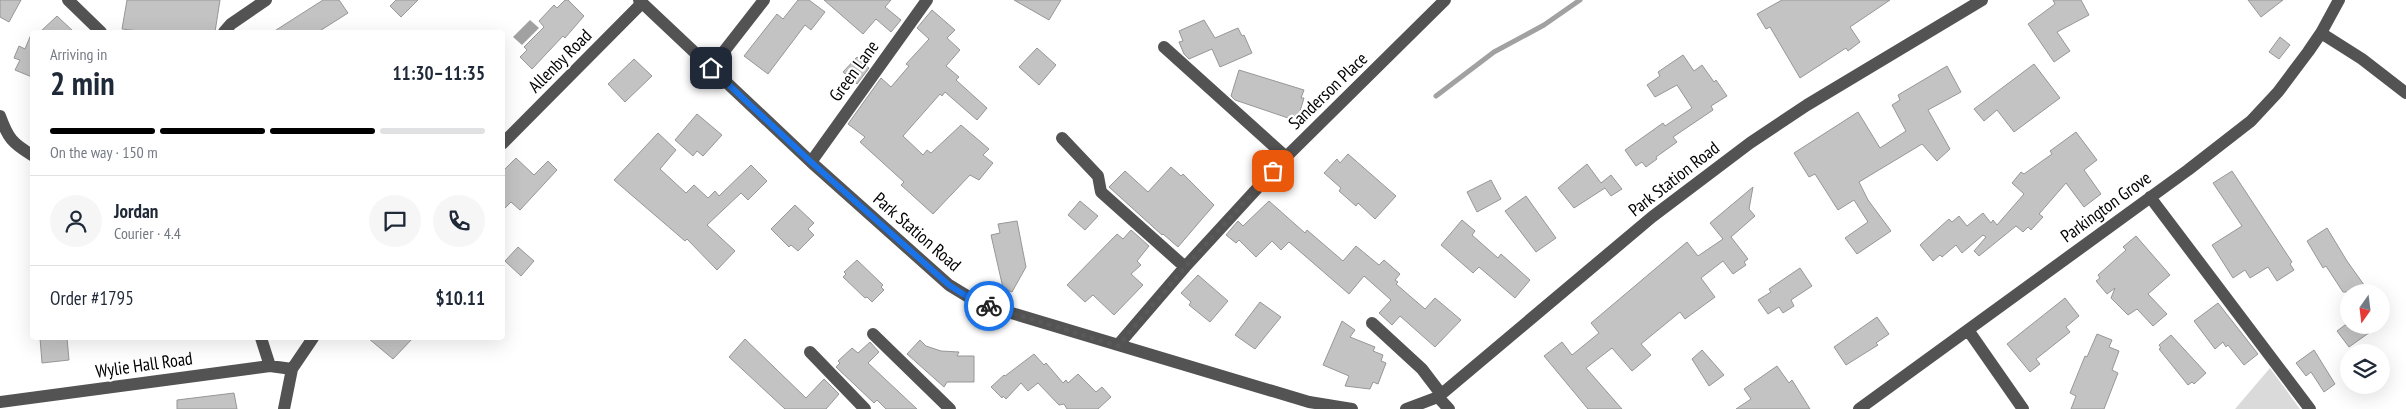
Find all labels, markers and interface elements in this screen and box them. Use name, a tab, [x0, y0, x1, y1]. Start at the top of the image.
street label: Allenby Road	[523, 24, 596, 97]
street label: Green Lane	[824, 36, 883, 106]
text: Arriving in	[50, 44, 107, 64]
pin	[690, 47, 732, 89]
street label: Sanderson Place	[1283, 47, 1372, 134]
icon: home	[697, 54, 725, 82]
text: 11:30–11:35	[392, 61, 485, 85]
text: 2 min	[50, 62, 115, 104]
street label: Park Station Road	[1624, 136, 1724, 221]
text: On the way · 150 m	[50, 142, 158, 162]
pin	[1252, 150, 1294, 192]
icon: bag	[1259, 157, 1287, 185]
street label: Parkington Grove	[2056, 166, 2156, 247]
street label: Park Station Road	[869, 187, 966, 276]
button: person	[50, 195, 102, 247]
button: chat	[369, 195, 421, 247]
button: phone	[433, 195, 485, 247]
text: Jordan	[114, 199, 158, 223]
text: Courier · 4.4	[114, 223, 181, 243]
courier	[964, 281, 1014, 331]
north arrow	[2340, 284, 2390, 334]
map controls	[2340, 284, 2390, 394]
text: Order #1795	[50, 286, 134, 310]
text: $10.11	[436, 286, 485, 310]
icon: bike	[975, 292, 1003, 320]
button: layers	[2340, 344, 2390, 394]
street label: Wylie Hall Road	[94, 346, 194, 383]

